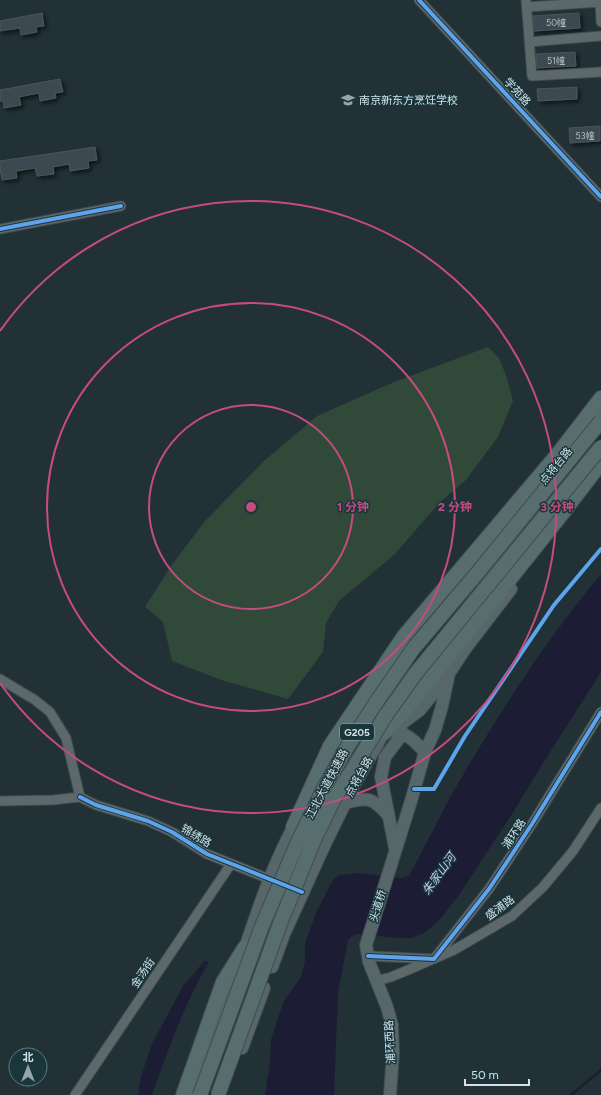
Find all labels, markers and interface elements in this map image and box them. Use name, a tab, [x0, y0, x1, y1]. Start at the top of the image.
house number: 50幢	[546, 17, 566, 28]
house number: 51幢	[547, 55, 565, 66]
street label: 学苑路	[501, 75, 533, 109]
school or university icon: 南京新东方烹饪学校	[340, 92, 356, 108]
place label: 南京新东方烹饪学校	[359, 94, 458, 107]
house number: 53幢	[575, 130, 595, 141]
street label: 点将台路	[537, 445, 575, 487]
centre of rings	[244, 500, 258, 514]
text: 1 分钟	[337, 500, 369, 514]
text: 2 分钟	[438, 500, 472, 514]
text: 3 分钟	[540, 500, 574, 514]
road number: G205	[340, 724, 374, 740]
street label: 江北大道快速路	[303, 747, 351, 821]
street label: 点将台路	[343, 755, 375, 799]
street label: 浦环路	[500, 817, 528, 851]
street label: 锦绣路	[179, 822, 213, 850]
water label: 朱家山河	[419, 849, 460, 898]
street label: 头道桥	[367, 888, 389, 924]
street label: 盛浦路	[483, 893, 517, 923]
street label: 金汤街	[128, 956, 158, 990]
street label: 浦环西路	[382, 1020, 398, 1064]
north arrow	[8, 1047, 48, 1087]
text: 北	[23, 1051, 34, 1064]
scale bar	[465, 1061, 529, 1087]
text: 50 m	[471, 1068, 499, 1082]

